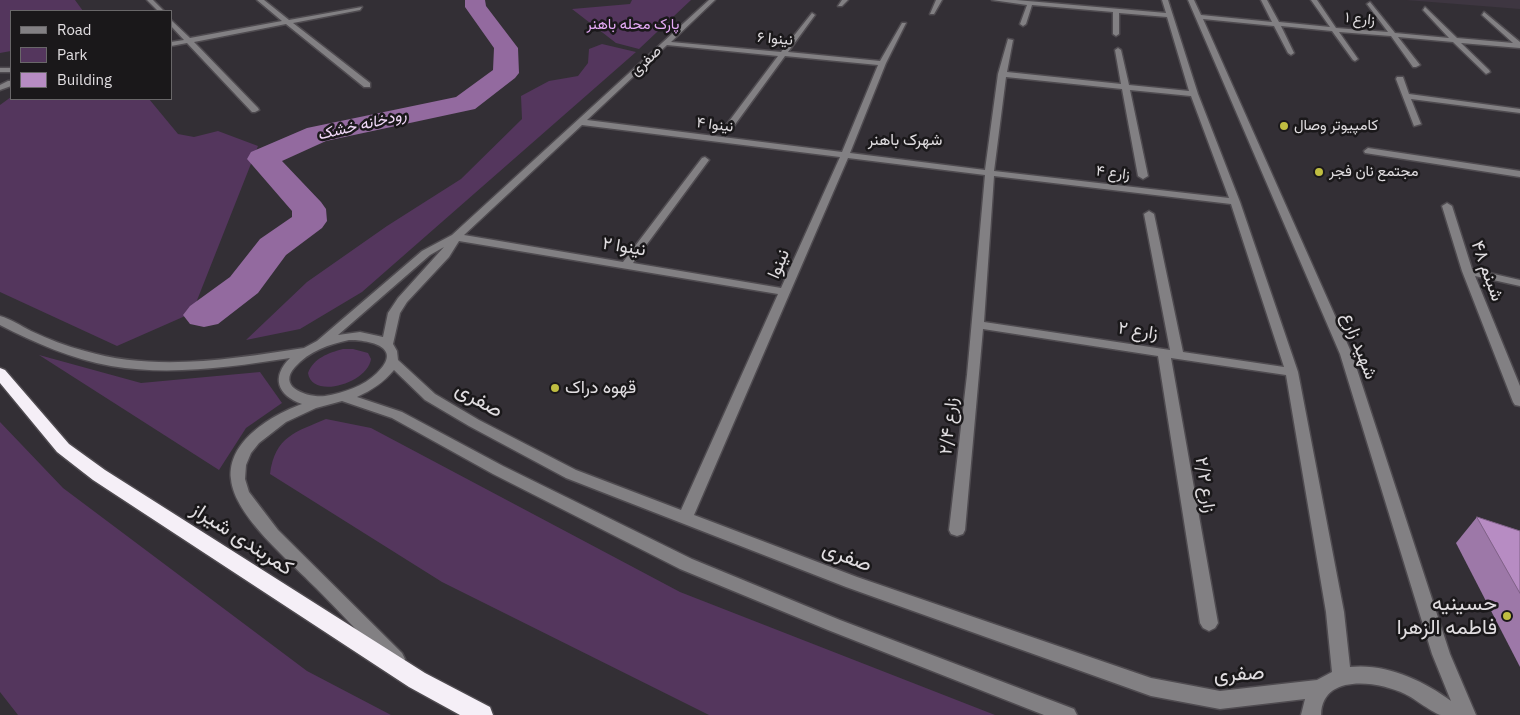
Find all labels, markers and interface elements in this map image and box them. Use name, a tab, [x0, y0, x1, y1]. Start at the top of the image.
street label: ۱ زارع	[1344, 9, 1376, 29]
legend	[10, 10, 172, 100]
park label: پارک محله باهنر	[587, 16, 679, 34]
text: Road	[57, 20, 92, 39]
street label: ۶ نینوا	[756, 28, 794, 50]
street label: صفری	[627, 42, 665, 80]
text: Park	[57, 45, 87, 64]
text: Building	[57, 70, 112, 89]
water label: رودخانه خشک	[316, 105, 408, 145]
street label: ۴ نینوا	[696, 114, 734, 136]
place label: کامپیوتر وصال	[1294, 117, 1378, 135]
marker: کامپیوتر وصال	[1278, 120, 1290, 132]
district label: شهرک باهنر	[868, 130, 942, 150]
street label: ۴ زارع	[1095, 162, 1131, 184]
place label: مجتمع نان فجر	[1329, 163, 1419, 181]
marker: مجتمع نان فجر	[1313, 166, 1325, 178]
street label: ۲ نینوا	[601, 233, 647, 261]
street label: ۴۸ شبنم	[1466, 238, 1508, 304]
street label: نینوا	[763, 246, 795, 282]
street label: شهید زارع	[1336, 309, 1382, 383]
street label: ۲ زارع	[1117, 318, 1159, 344]
street label: صفری	[451, 376, 507, 424]
place label: قهوه دراک	[565, 377, 636, 399]
marker: قهوه دراک	[549, 382, 561, 394]
street label: ۲/۴ زارع	[935, 396, 963, 456]
street label: ۲/۲ زارع	[1190, 455, 1220, 515]
street label: کمربندی شیراز	[186, 497, 298, 581]
street label: صفری	[819, 536, 875, 578]
place label: حسینیه فاطمه الزهرا	[1397, 591, 1497, 641]
marker: حسینیه فاطمه الزهرا	[1501, 610, 1513, 622]
street label: صفری	[1213, 660, 1265, 688]

